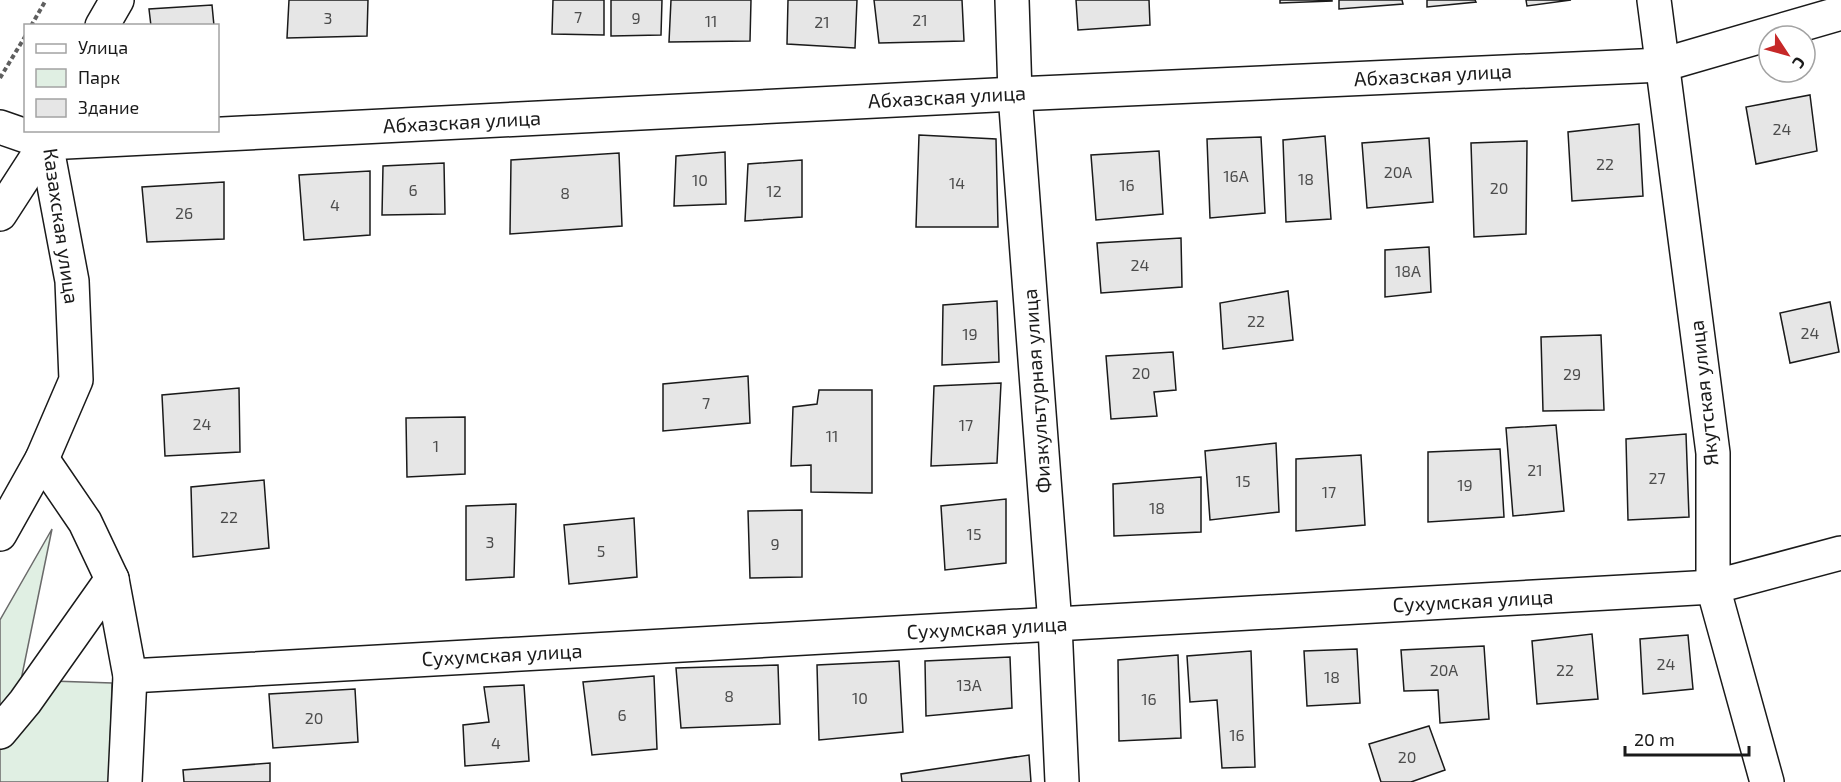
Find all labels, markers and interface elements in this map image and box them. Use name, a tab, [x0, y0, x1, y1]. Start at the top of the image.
house number: 7	[574, 7, 582, 26]
house number: 3	[324, 8, 332, 27]
house number: 9	[631, 8, 641, 27]
house number: 21	[912, 10, 928, 29]
house number: 11	[705, 11, 717, 30]
house number: 21	[814, 12, 830, 31]
legend	[24, 24, 219, 132]
north arrow	[1757, 24, 1817, 84]
text: Улица	[78, 36, 128, 58]
text: С	[1789, 54, 1810, 73]
street label: Абхазская улица	[1353, 58, 1513, 91]
text: Парк	[78, 66, 120, 88]
street label: Абхазская улица	[867, 80, 1027, 113]
text: Здание	[78, 96, 139, 118]
street label: Абхазская улица	[382, 105, 542, 138]
house number: 24	[1773, 119, 1792, 138]
street label: Казахская улица	[38, 146, 85, 305]
house number: 22	[1596, 154, 1614, 173]
house number: 20А	[1384, 162, 1412, 181]
house number: 16А	[1223, 166, 1249, 185]
house number: 18	[1298, 169, 1314, 188]
house number: 10	[692, 170, 708, 189]
house number: 14	[949, 173, 965, 192]
house number: 16	[1119, 175, 1135, 194]
house number: 20	[1490, 178, 1508, 197]
house number: 6	[408, 180, 418, 199]
house number: 12	[766, 181, 782, 200]
house number: 8	[560, 183, 570, 202]
house number: 4	[330, 195, 340, 214]
house number: 26	[175, 203, 193, 222]
house number: 24	[1131, 255, 1150, 274]
house number: 18А	[1395, 261, 1421, 280]
street label: Физкультурная улица	[1017, 288, 1056, 494]
house number: 22	[1247, 311, 1265, 330]
street label: Якутская улица	[1683, 319, 1724, 467]
house number: 24	[1801, 323, 1820, 342]
house number: 19	[962, 324, 978, 343]
house number: 20	[1132, 363, 1150, 382]
house number: 29	[1563, 364, 1581, 383]
house number: 7	[702, 393, 710, 412]
house number: 24	[193, 414, 212, 433]
house number: 17	[959, 415, 973, 434]
house number: 11	[826, 426, 838, 445]
house number: 1	[433, 436, 439, 455]
house number: 21	[1527, 460, 1543, 479]
house number: 27	[1648, 468, 1666, 487]
house number: 15	[1236, 471, 1250, 490]
house number: 19	[1457, 475, 1473, 494]
house number: 17	[1322, 482, 1336, 501]
house number: 18	[1149, 498, 1165, 517]
house number: 22	[220, 507, 238, 526]
house number: 15	[967, 524, 981, 543]
house number: 3	[486, 532, 494, 551]
house number: 9	[770, 534, 780, 553]
house number: 5	[597, 541, 605, 560]
street label: Сухумская улица	[1392, 584, 1554, 617]
street label: Сухумская улица	[906, 611, 1068, 644]
street label: Сухумская улица	[421, 638, 583, 671]
house number: 24	[1657, 654, 1676, 673]
house number: 20А	[1430, 660, 1458, 679]
house number: 22	[1556, 660, 1574, 679]
house number: 18	[1324, 667, 1340, 686]
house number: 13А	[956, 675, 982, 694]
house number: 8	[724, 686, 734, 705]
house number: 10	[852, 688, 868, 707]
house number: 16	[1141, 689, 1157, 708]
house number: 6	[617, 705, 627, 724]
house number: 20	[305, 708, 323, 727]
scale bar	[1625, 719, 1750, 757]
house number: 16	[1229, 725, 1245, 744]
text: 20 m	[1634, 728, 1675, 750]
house number: 4	[491, 733, 501, 752]
house number: 20	[1398, 747, 1416, 766]

